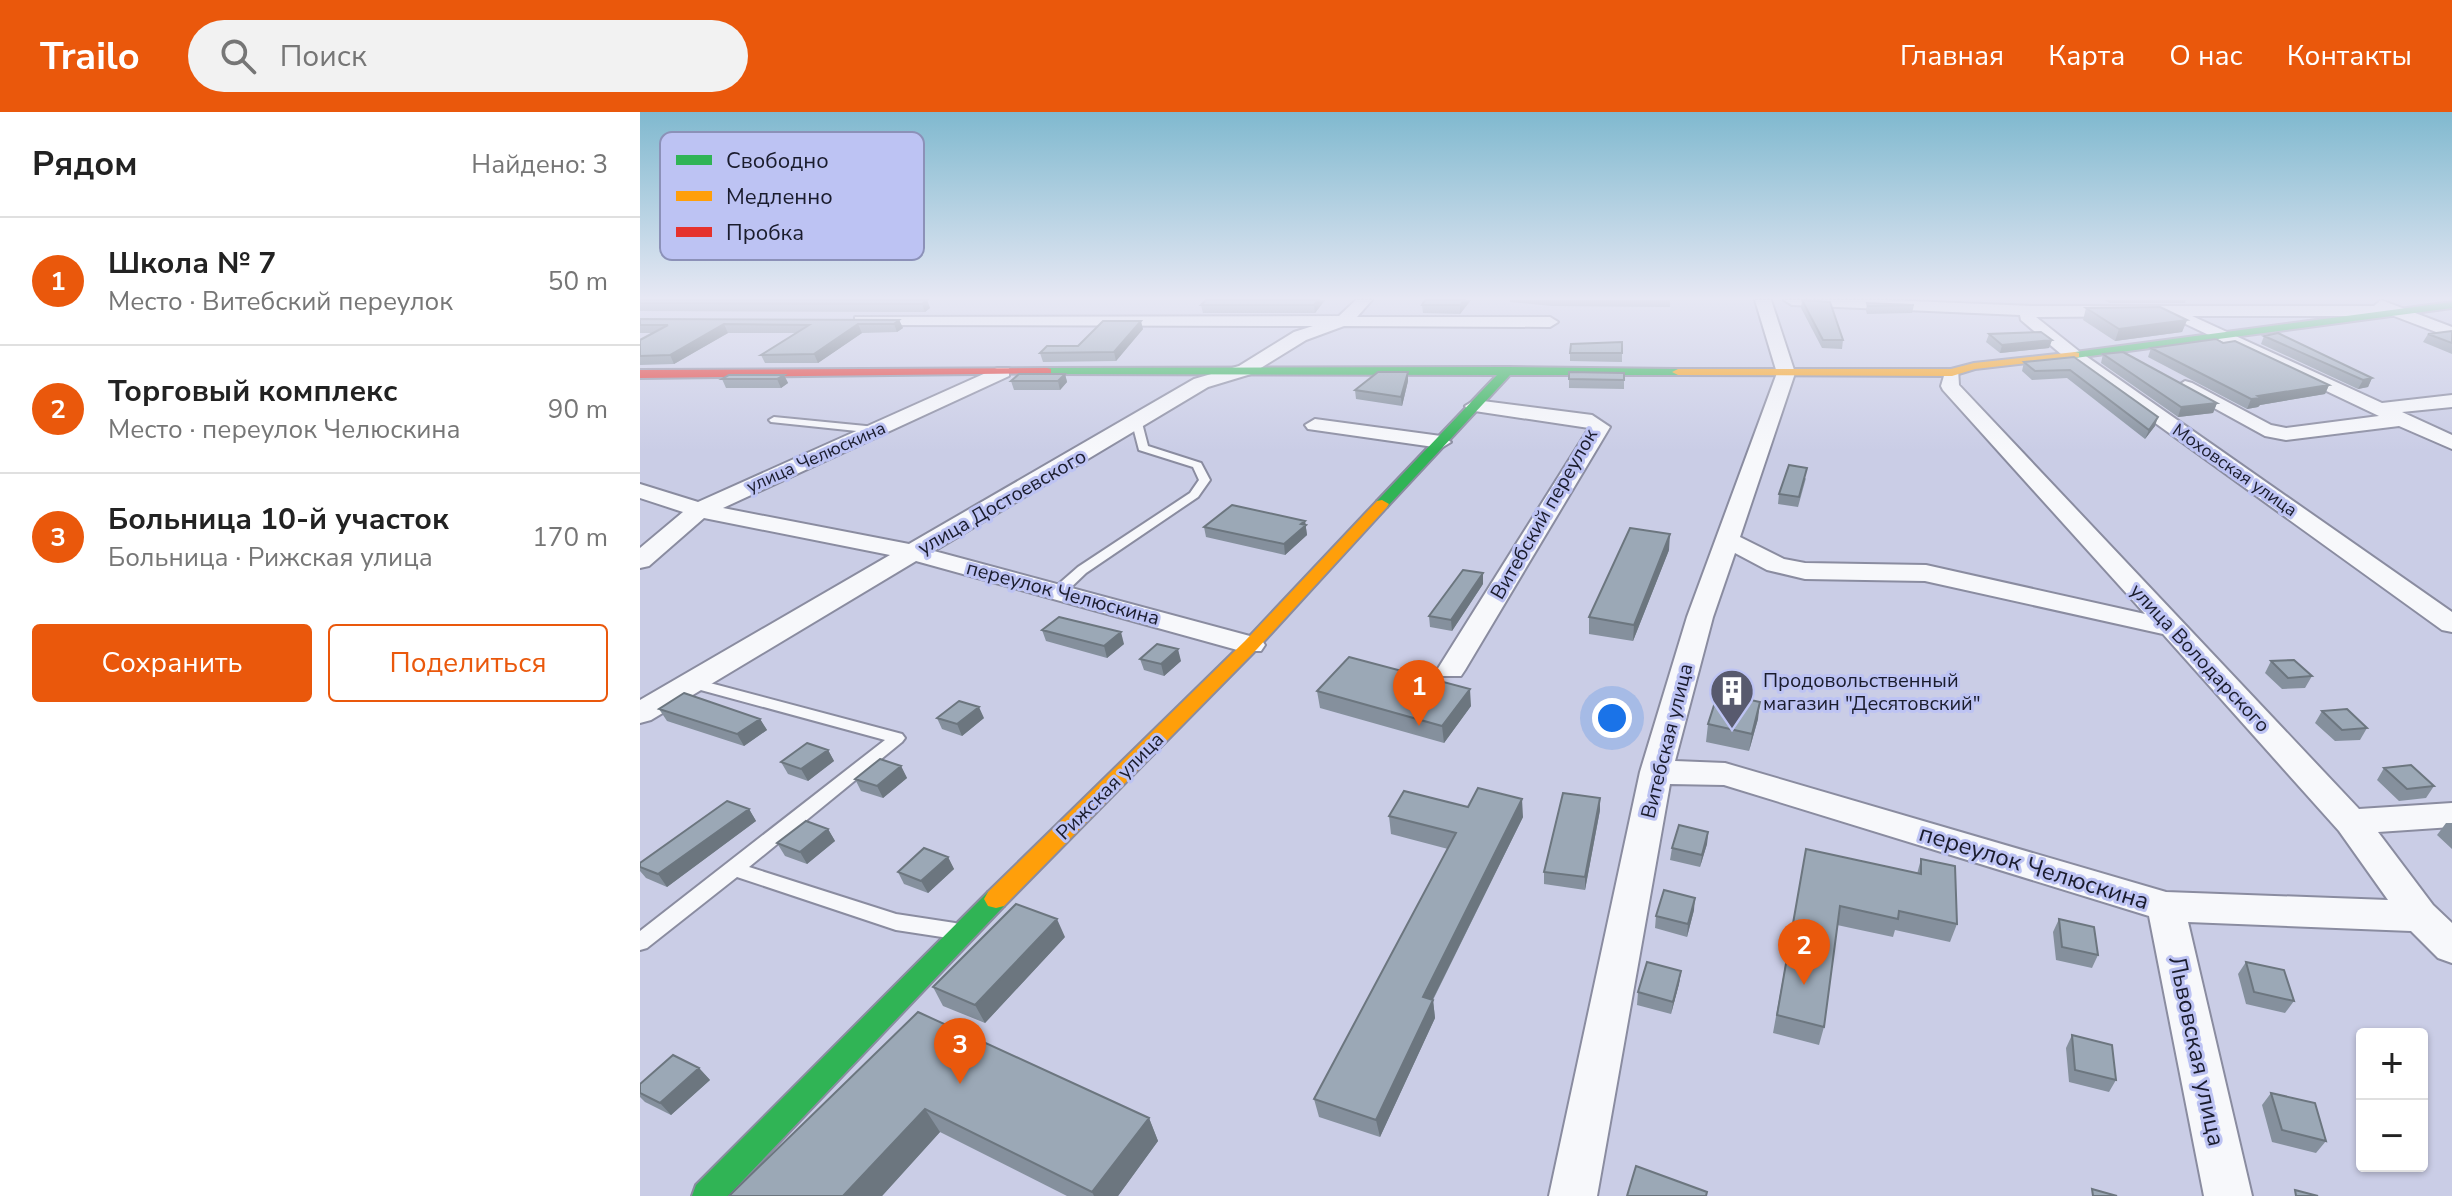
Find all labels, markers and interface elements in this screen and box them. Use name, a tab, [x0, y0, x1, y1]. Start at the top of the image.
search box	[188, 20, 748, 92]
text: Trailo	[40, 31, 140, 82]
icon: search	[216, 34, 260, 78]
text: Поиск	[280, 36, 367, 77]
text: Главная	[1900, 37, 2004, 75]
text: Карта	[2048, 37, 2125, 75]
text: О нас	[2169, 37, 2243, 75]
text: Контакты	[2287, 37, 2412, 75]
legend	[660, 132, 924, 260]
text: Рядом	[32, 141, 138, 187]
text: Свободно	[726, 146, 829, 176]
text: Найдено: 3	[471, 147, 608, 182]
text: Медленно	[726, 182, 833, 212]
text: Пробка	[726, 218, 804, 248]
text: Школа № 7	[108, 243, 276, 284]
text: 1	[50, 264, 66, 299]
text: 50 m	[548, 264, 608, 299]
text: Место · Витебский переулок	[108, 284, 453, 319]
text: Торговый комплекс	[108, 371, 397, 412]
text: 2	[50, 392, 66, 427]
text: 90 m	[548, 392, 608, 427]
text: Место · переулок Челюскина	[108, 412, 461, 447]
street label: улица Челюскина	[743, 416, 889, 498]
street label: Моховская улица	[2168, 418, 2302, 522]
street label: Витебский переулок	[1484, 423, 1604, 604]
street label: улица Достоевского	[913, 443, 1091, 561]
text: Больница 10-й участок	[108, 499, 449, 540]
text: 3	[50, 520, 66, 555]
text: 170 m	[532, 520, 608, 555]
text: Больница · Рижская улица	[108, 540, 433, 575]
street label: переулок Челюскина	[963, 554, 1163, 632]
street label: улица Володарского	[2124, 578, 2276, 738]
button: Сохранить	[32, 624, 312, 702]
button: Поделиться	[328, 624, 608, 702]
pin: 1	[1393, 660, 1445, 726]
street label: Витебская улица	[1635, 661, 1699, 821]
building icon: Продовольственный магазин "Деcятовский"	[1708, 667, 1756, 730]
place label: Продовольственный магазин "Деcятовский"	[1763, 667, 1981, 717]
your location	[1592, 698, 1632, 738]
street label: Рижская улица	[1050, 726, 1170, 846]
street label: переулок Челюскина	[1915, 817, 2153, 917]
pin: 2	[1778, 919, 1830, 985]
street label: Львовская улица	[2161, 953, 2233, 1149]
pin: 3	[934, 1018, 986, 1084]
map controls	[2356, 1028, 2428, 1172]
button: +	[2356, 1028, 2428, 1100]
button: −	[2356, 1100, 2428, 1172]

